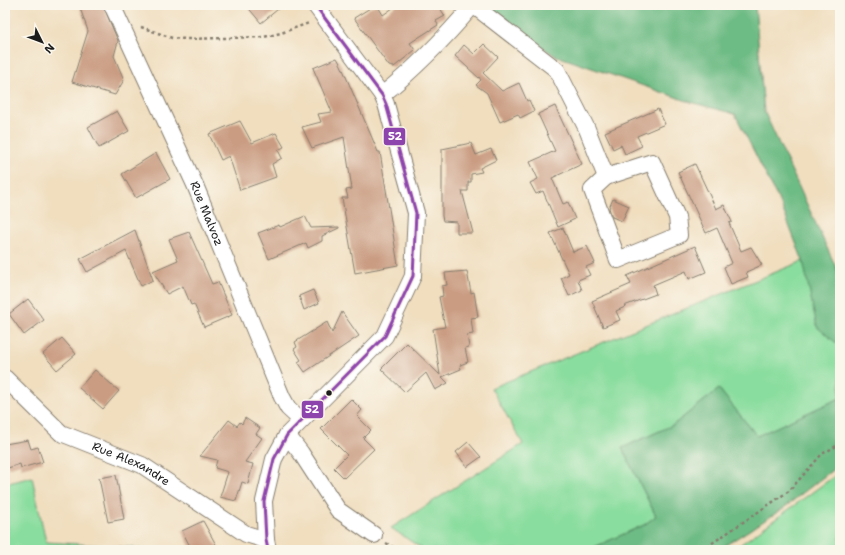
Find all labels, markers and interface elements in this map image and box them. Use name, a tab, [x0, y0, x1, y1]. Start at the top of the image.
north arrow	[22, 22, 62, 62]
text: N	[40, 40, 58, 57]
line badge: 52	[383, 127, 406, 146]
text: 52	[388, 129, 402, 144]
street label: Rue Malvoz	[186, 179, 227, 248]
unlabelled marker	[324, 388, 334, 398]
line badge: 52	[301, 400, 324, 419]
text: 52	[305, 402, 319, 417]
street label: Rue Alexandre	[90, 438, 173, 489]

